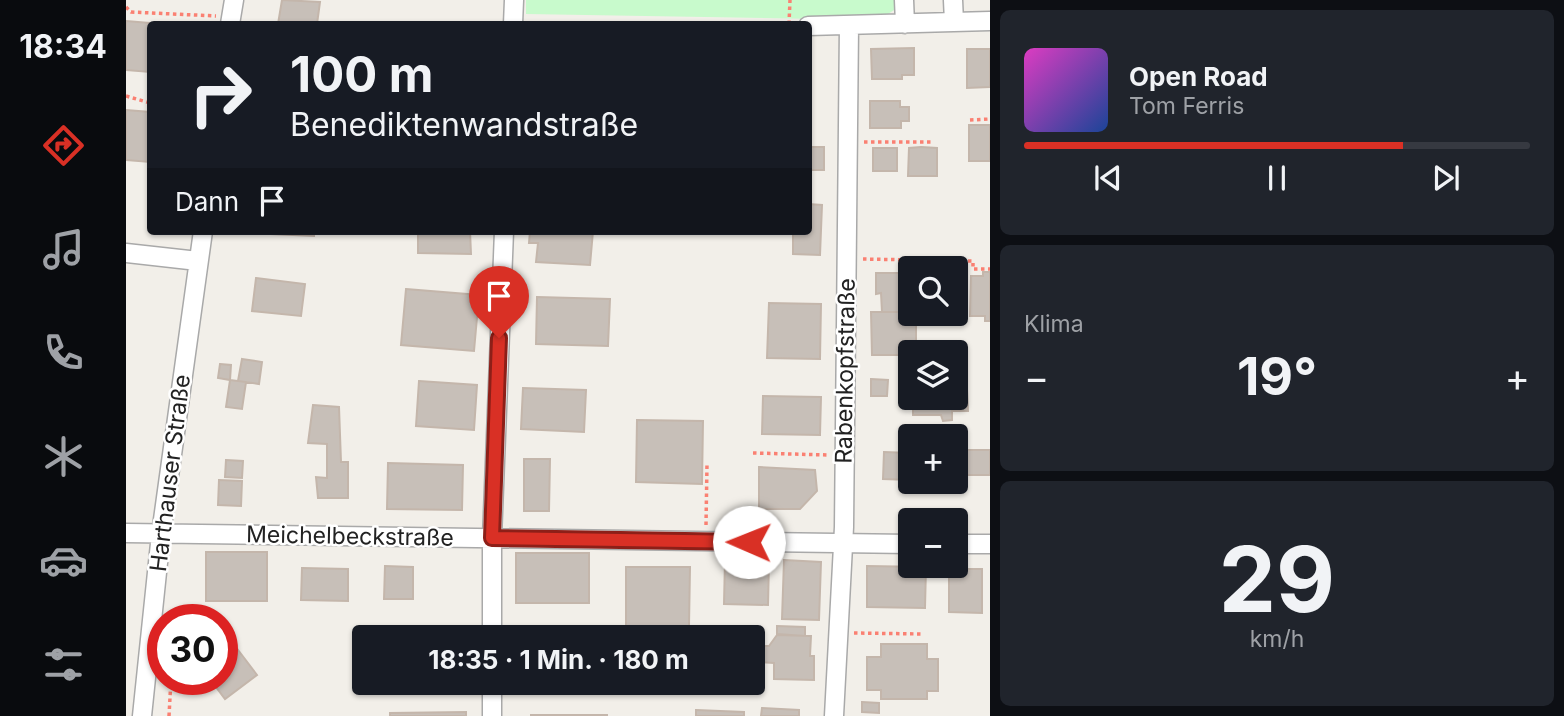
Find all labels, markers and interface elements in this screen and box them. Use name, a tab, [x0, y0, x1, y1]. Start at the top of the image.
text: 18:34	[19, 27, 107, 66]
text: 100 m	[290, 45, 434, 104]
icon: right	[175, 49, 266, 140]
text: Open Road	[1129, 61, 1268, 92]
text: Tom Ferris	[1129, 92, 1244, 120]
text: Benediktenwandstraße	[290, 105, 638, 144]
icon: directions	[39, 121, 88, 170]
icon: previous	[1089, 159, 1127, 197]
icon: pause	[1258, 159, 1296, 197]
icon: next	[1427, 159, 1465, 197]
icon: arrive	[253, 182, 291, 220]
text: Dann	[175, 186, 239, 217]
icon: music	[39, 225, 88, 274]
map controls	[898, 256, 968, 578]
button: search	[898, 256, 968, 326]
pin	[469, 266, 529, 338]
icon: arrive	[480, 277, 518, 315]
street label: Rabenkopfstraße	[829, 278, 861, 464]
text: Klima	[1024, 310, 1084, 338]
icon: phone	[39, 328, 88, 377]
button: layers	[898, 340, 968, 410]
text: 19°	[1237, 345, 1317, 408]
text: −	[1024, 354, 1049, 400]
text: +	[1505, 354, 1530, 400]
street label: Harthauser Straße	[144, 373, 196, 573]
button: +	[898, 424, 968, 494]
icon: climate	[39, 432, 88, 481]
position arrow	[712, 505, 786, 579]
button: −	[898, 508, 968, 578]
street label: Meichelbeckstraße	[246, 520, 454, 552]
text: 29	[1219, 524, 1335, 634]
icon: car	[39, 536, 88, 585]
speed limit sign: 30	[147, 604, 238, 695]
text: km/h	[1250, 625, 1304, 653]
icon: filters	[39, 640, 88, 689]
text: 18:35 · 1 Min. · 180 m	[428, 644, 689, 675]

